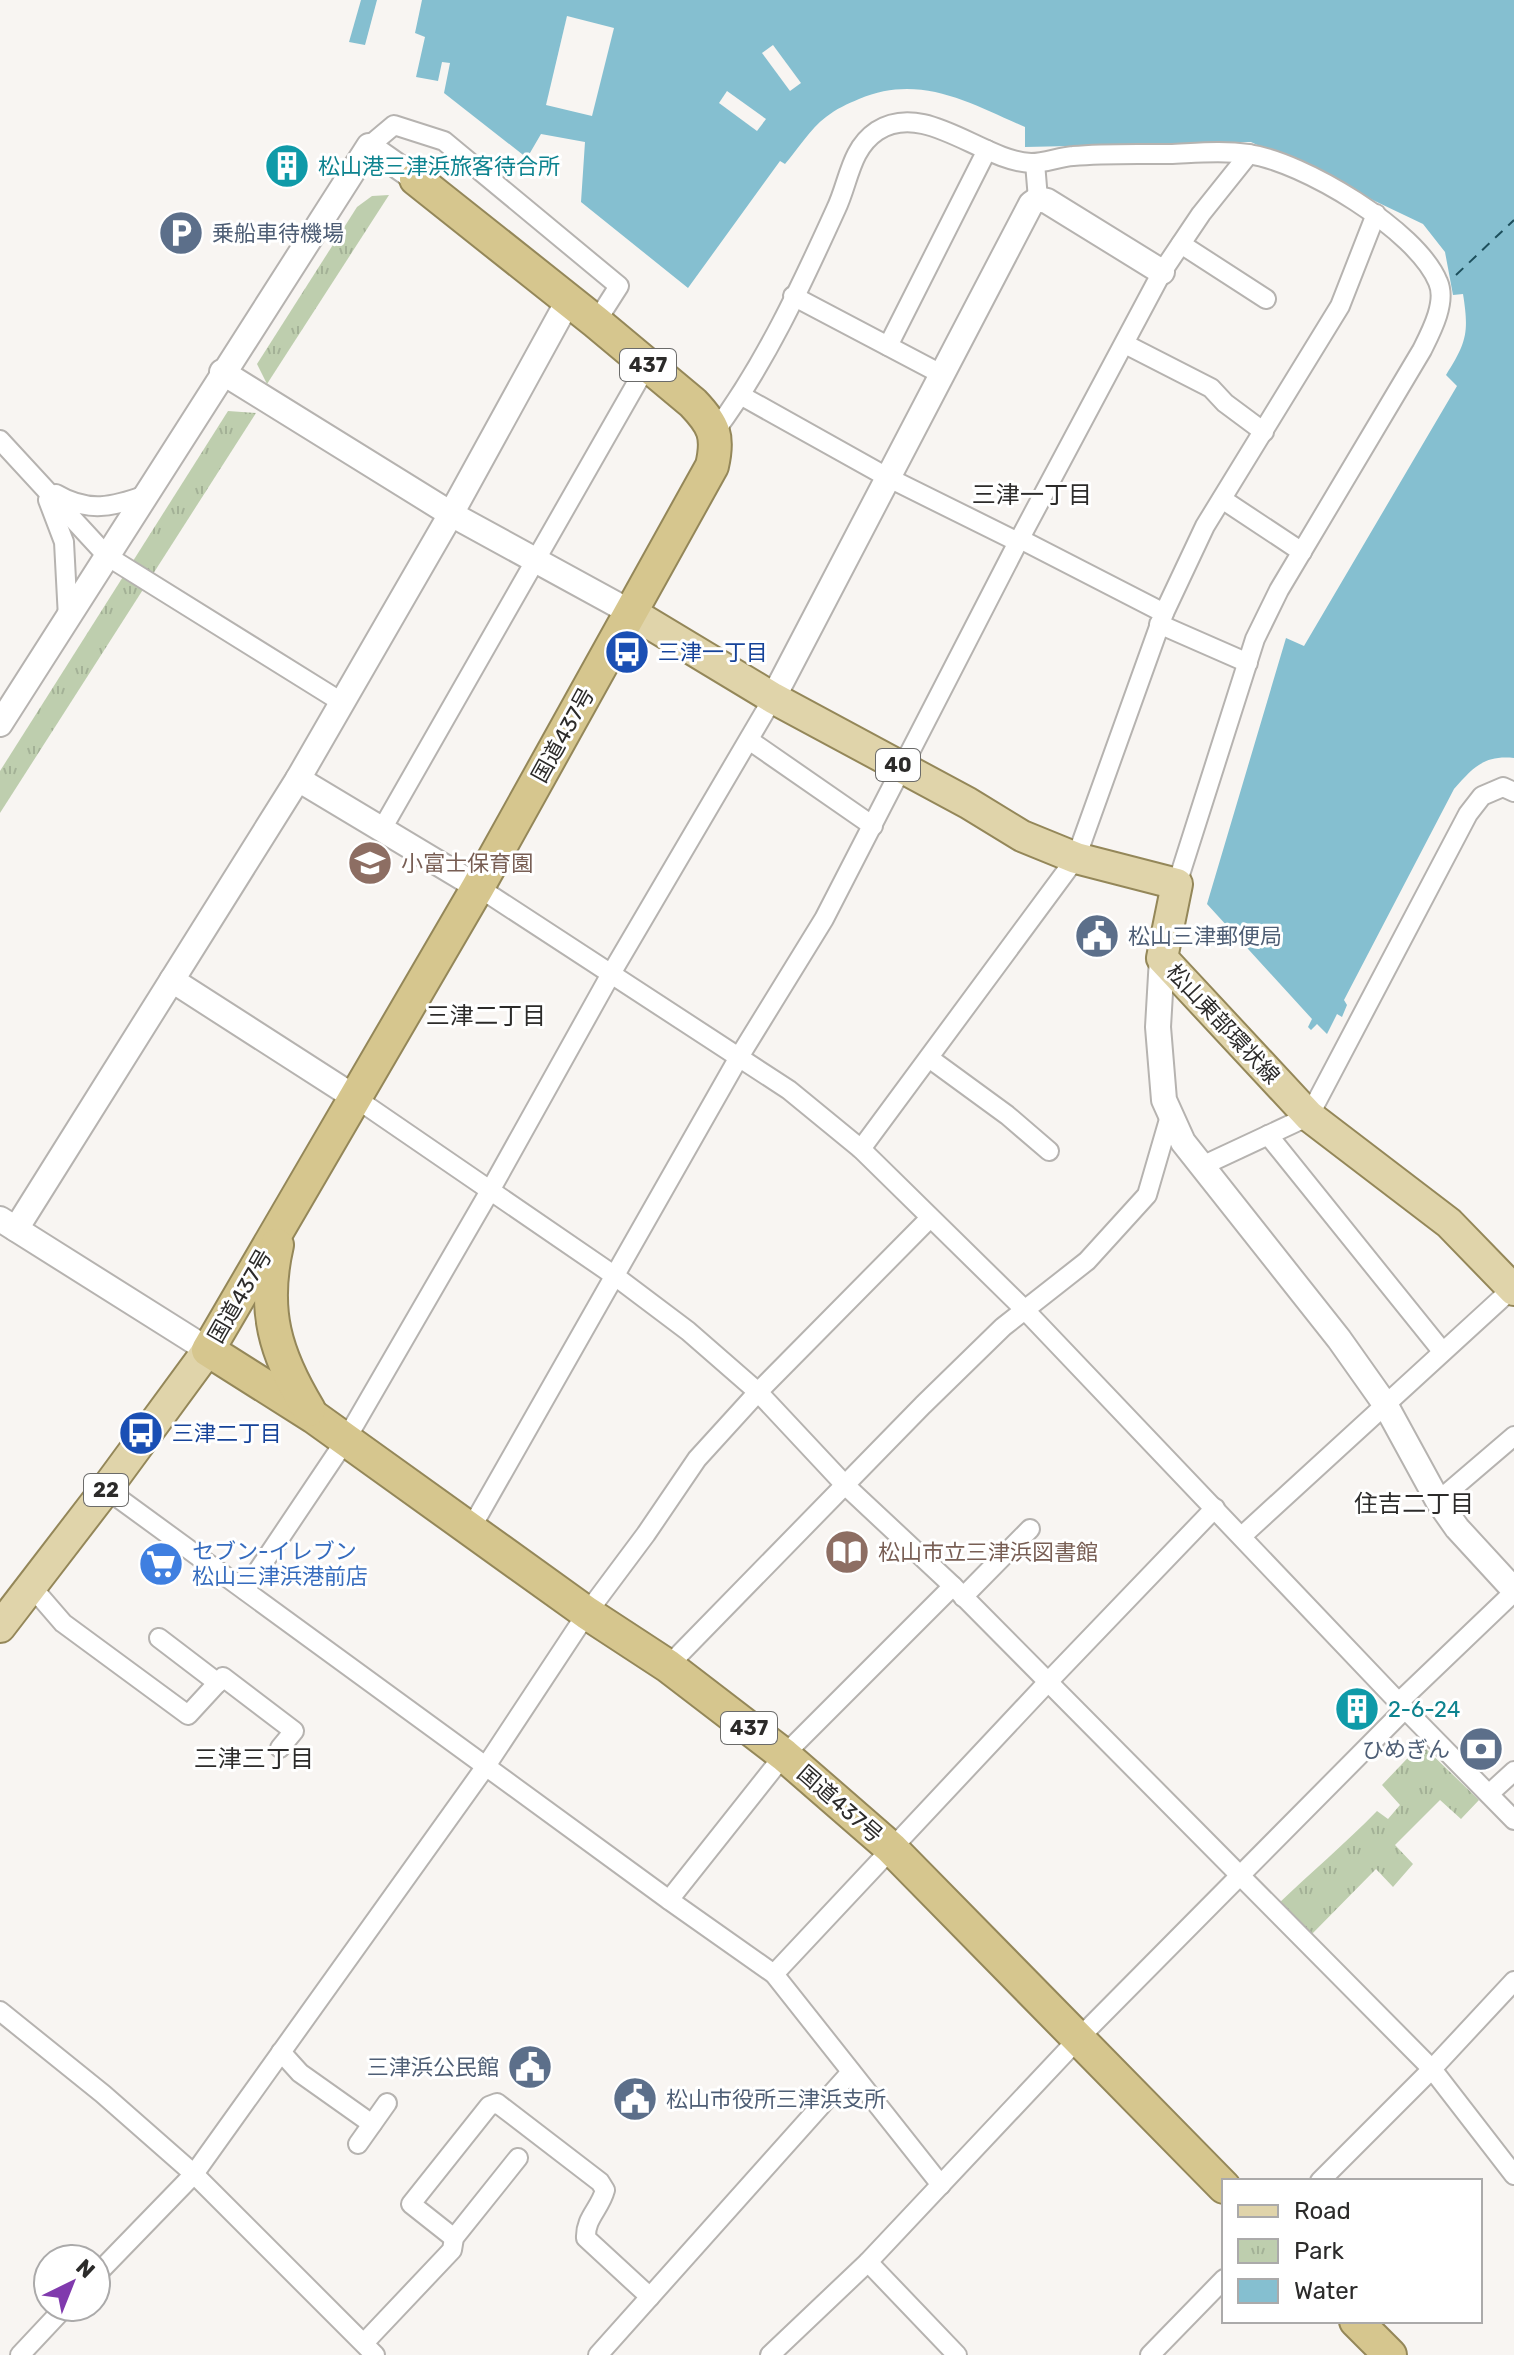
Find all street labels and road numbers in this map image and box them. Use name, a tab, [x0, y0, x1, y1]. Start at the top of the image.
road number: 437	[620, 349, 676, 381]
street label: 国道437号	[526, 683, 600, 787]
road number: 40	[876, 749, 920, 781]
street label: 松山東部環状線	[1161, 958, 1285, 1090]
street label: 国道437号	[202, 1244, 278, 1348]
road number: 22	[84, 1474, 128, 1506]
road number: 437	[721, 1712, 777, 1744]
street label: 国道437号	[792, 1760, 888, 1848]

